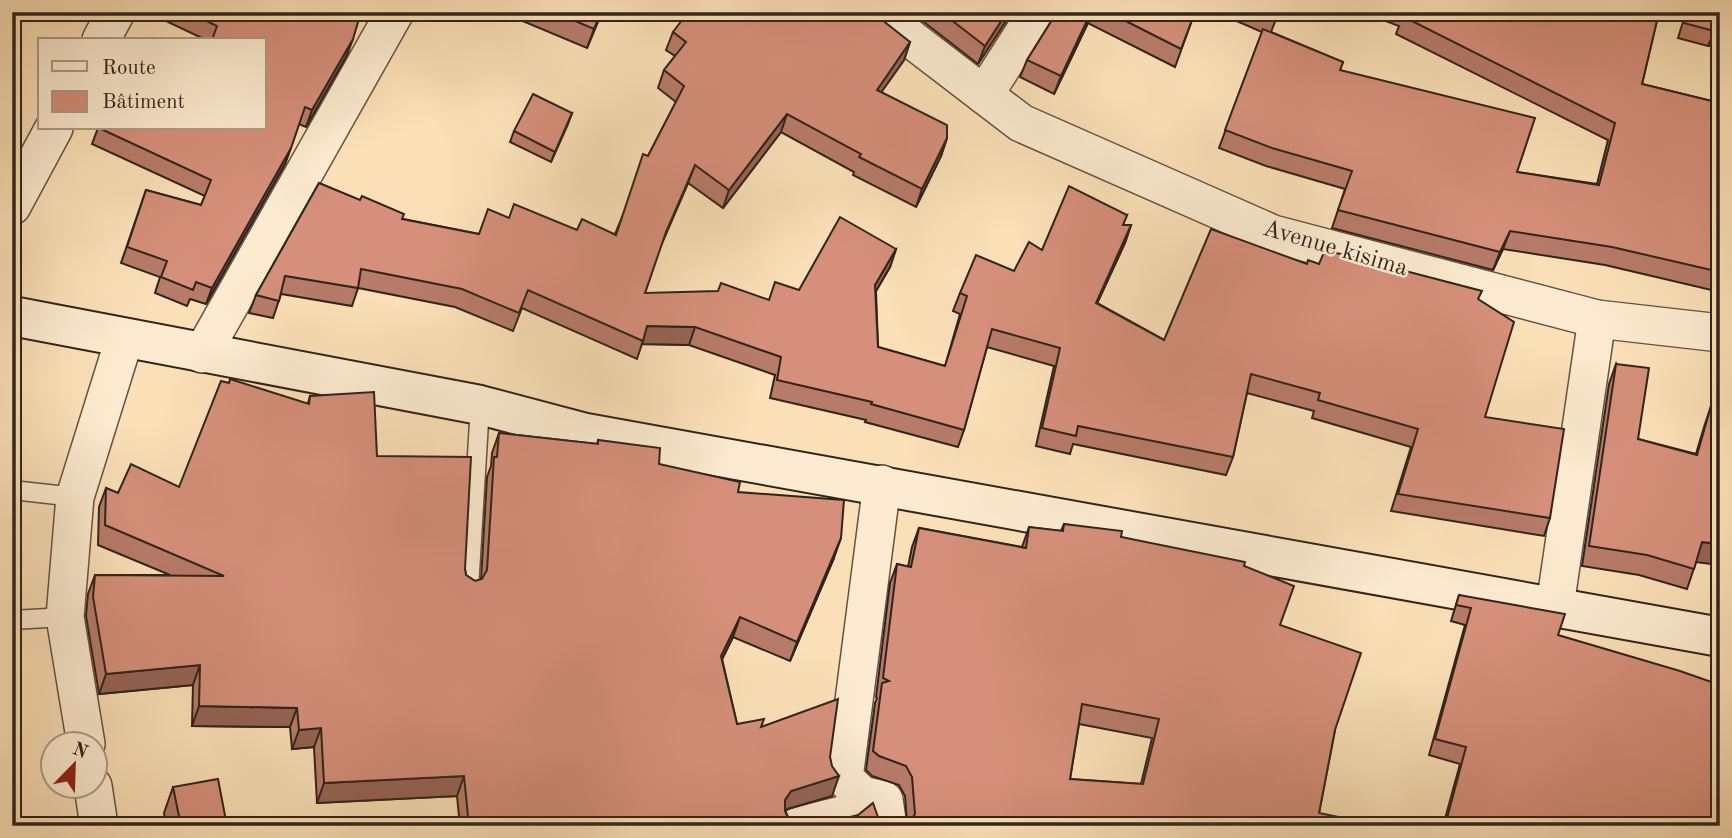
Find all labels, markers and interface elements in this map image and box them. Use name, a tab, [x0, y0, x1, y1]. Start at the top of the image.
legend	[38, 38, 266, 130]
text: Route	[102, 58, 156, 79]
text: Bâtiment	[102, 92, 185, 113]
street label: Avenue kisima	[1260, 217, 1410, 281]
north arrow	[38, 730, 108, 800]
text: N	[69, 740, 90, 763]

